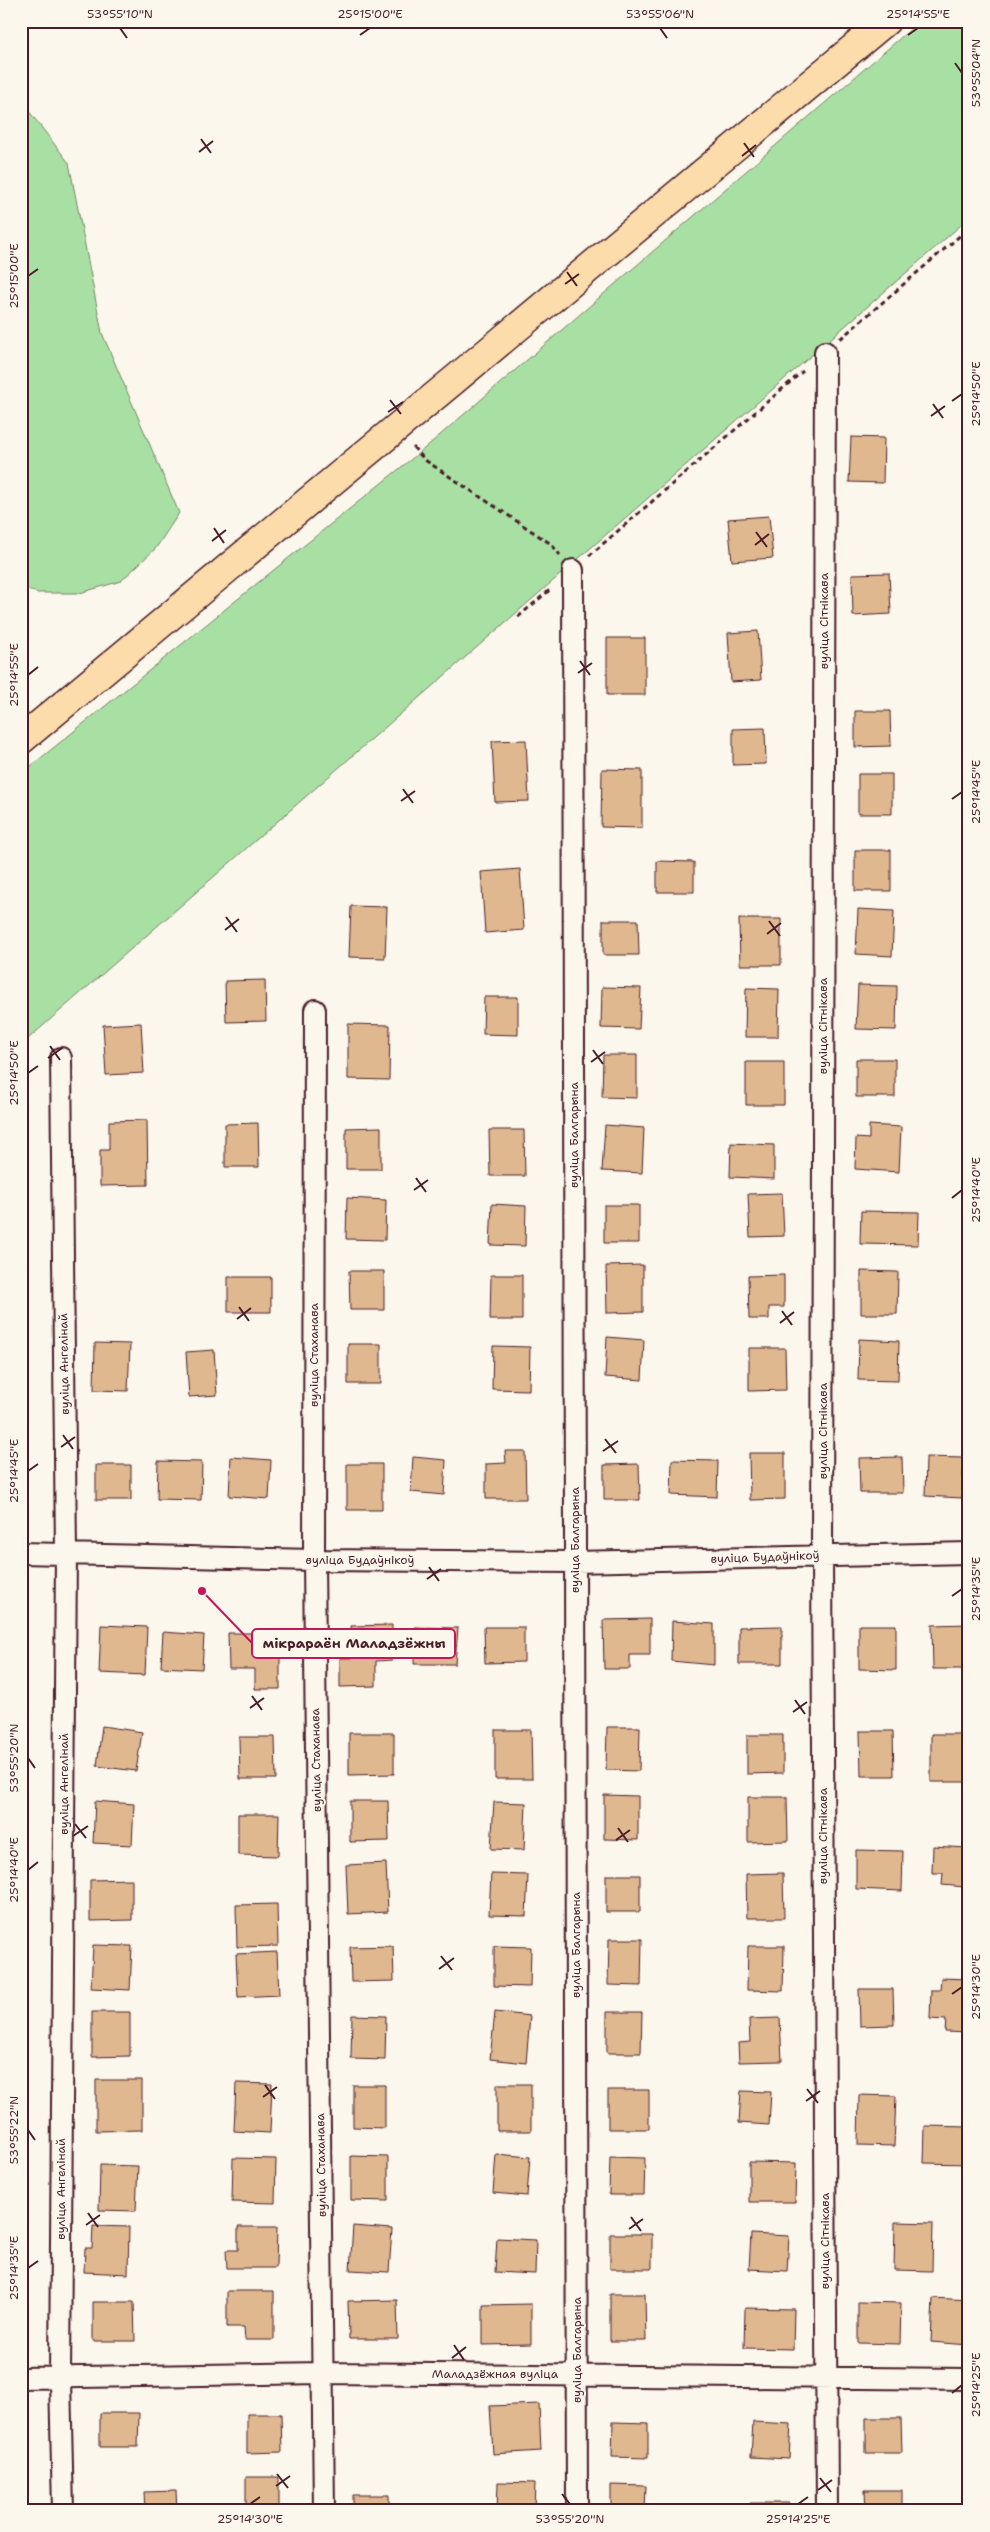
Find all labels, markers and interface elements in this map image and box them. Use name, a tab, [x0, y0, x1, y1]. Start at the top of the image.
text: 53°55'10"N	[87, 6, 153, 22]
text: 25°15'00"E	[337, 6, 403, 22]
text: 53°55'06"N	[626, 6, 694, 22]
text: 25°14'55"E	[886, 6, 950, 22]
text: 53°55'04"N	[968, 39, 984, 107]
text: 25°15'00"E	[6, 243, 22, 309]
text: 25°14'50"E	[968, 361, 984, 427]
street label: вуліца Сітнікава	[816, 572, 832, 669]
text: 25°14'55"E	[6, 643, 22, 707]
text: 25°14'45"E	[968, 760, 984, 824]
street label: вуліца Сітнікава	[815, 977, 831, 1074]
text: 25°14'50"E	[6, 1040, 22, 1106]
street label: вуліца Балгарына	[566, 1081, 582, 1188]
text: 25°14'40"E	[968, 1157, 984, 1223]
street label: вуліца Стаханава	[306, 1302, 322, 1407]
street label: вуліца Ангелінай	[55, 1313, 73, 1415]
street label: вуліца Сітнікава	[815, 1382, 831, 1479]
text: 25°14'45"E	[6, 1439, 22, 1503]
street label: вуліца Балгарына	[567, 1486, 583, 1593]
street label: вуліца Будаўнікоў	[710, 1547, 820, 1567]
street label: вуліца Будаўнікоў	[306, 1552, 415, 1568]
text: 25°14'35"E	[968, 1557, 984, 1621]
callout: мікрараён Маладзёжны	[252, 1629, 455, 1658]
text: мікрараён Маладзёжны	[263, 1634, 445, 1652]
street label: вуліца Стаханава	[307, 1707, 325, 1812]
text: 53°55'20"N	[6, 1724, 22, 1792]
street label: вуліца Ангелінай	[56, 1733, 72, 1835]
street label: вуліца Сітнікава	[815, 1787, 831, 1884]
text: 25°14'40"E	[6, 1837, 22, 1903]
street label: вуліца Балгарына	[568, 1891, 584, 1998]
text: 25°14'30"E	[968, 1954, 984, 2020]
text: 53°55'22"N	[6, 2096, 22, 2164]
street label: вуліца Стаханава	[312, 2112, 330, 2217]
street label: вуліца Ангелінай	[53, 2138, 69, 2240]
street label: вуліца Сітнікава	[817, 2192, 833, 2289]
text: 25°14'35"E	[6, 2236, 22, 2300]
street label: вуліца Балгарына	[569, 2296, 585, 2403]
text: 25°14'25"E	[968, 2353, 984, 2417]
street label: Маладзёжная вуліца	[432, 2366, 559, 2382]
text: 25°14'30"E	[217, 2511, 283, 2527]
text: 53°55'20"N	[536, 2511, 604, 2527]
text: 25°14'25"E	[766, 2511, 830, 2527]

